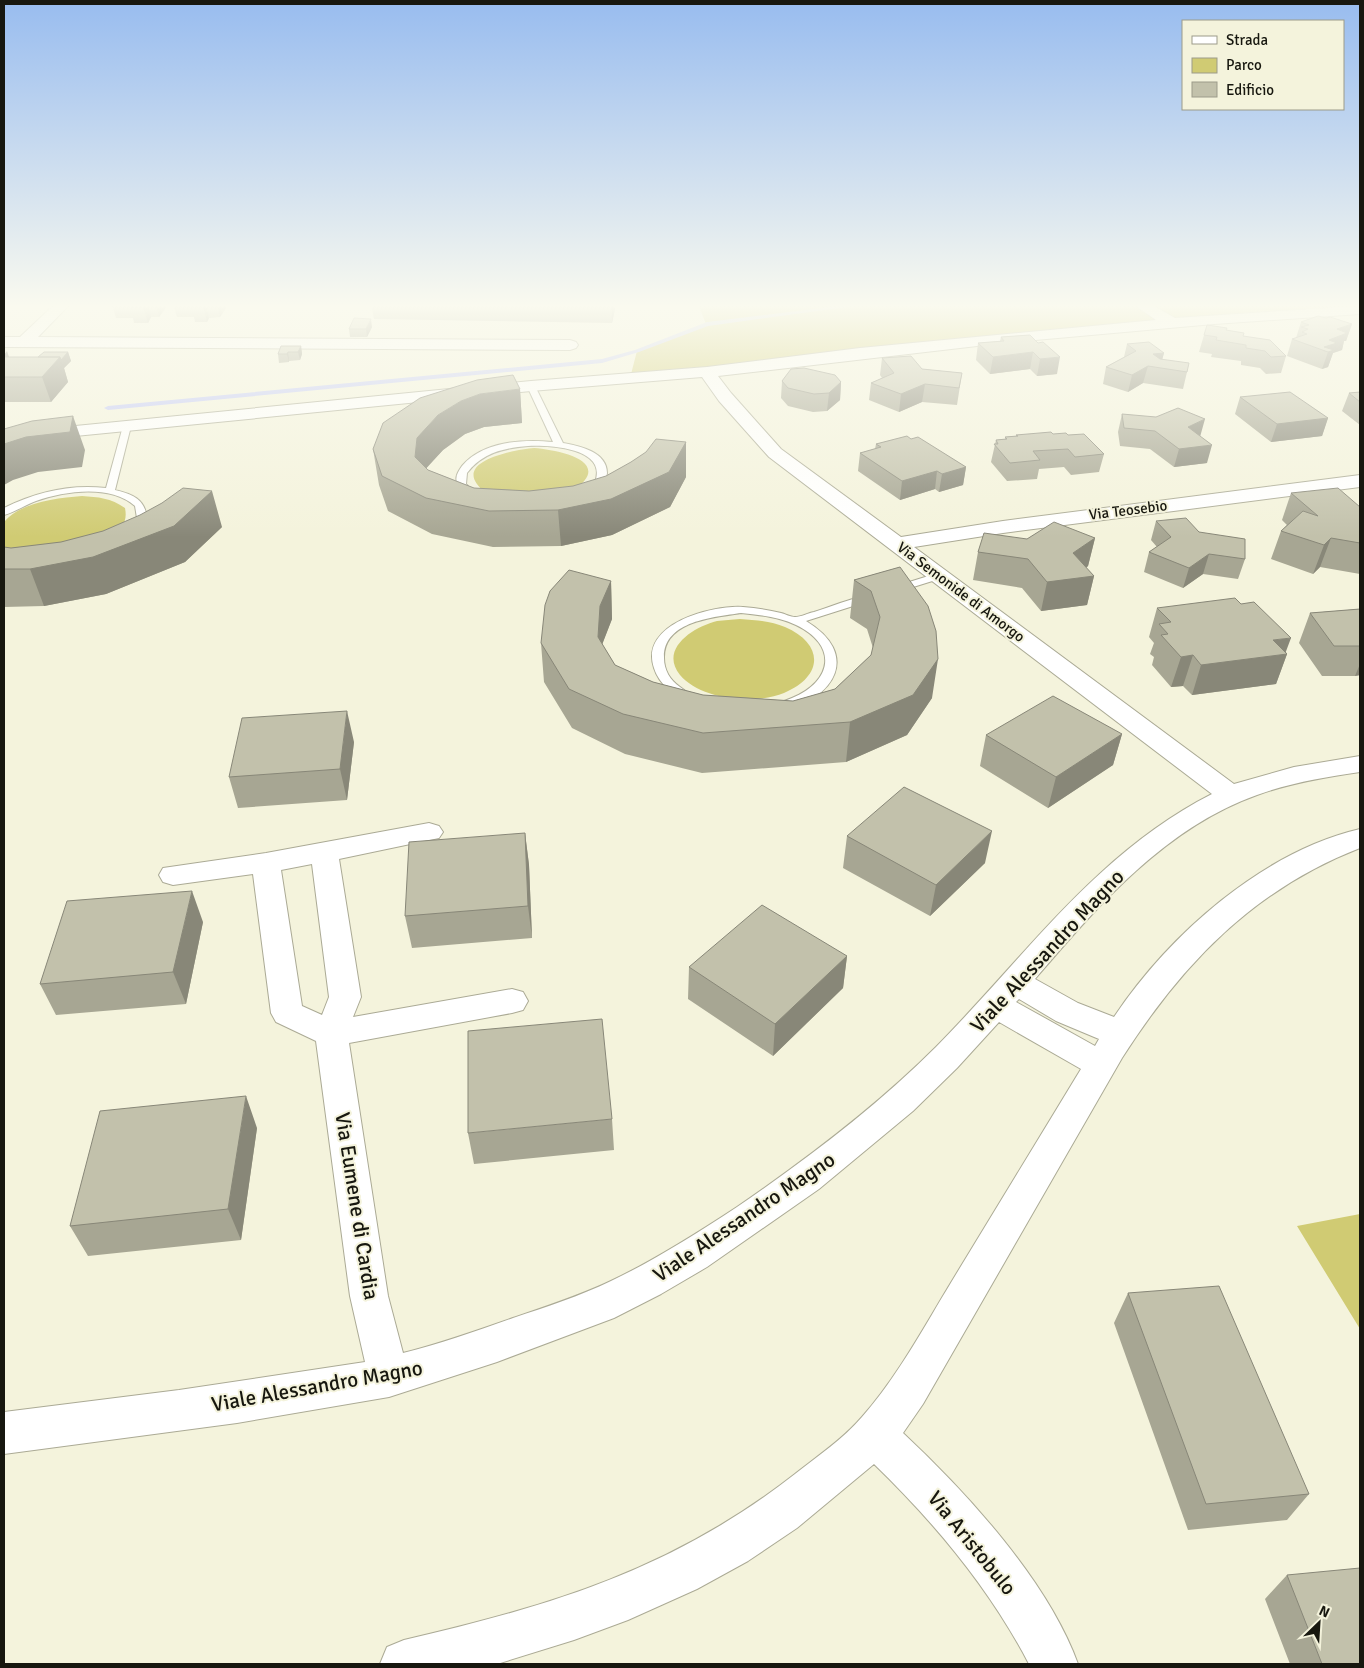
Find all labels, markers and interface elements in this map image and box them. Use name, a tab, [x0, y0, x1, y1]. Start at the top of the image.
legend	[1182, 20, 1344, 110]
text: Strada	[1226, 31, 1268, 49]
text: Parco	[1226, 56, 1262, 74]
text: Edificio	[1226, 81, 1274, 99]
street label: Via Teosebio	[1088, 496, 1168, 524]
street label: Via Semonide di Amorgo	[893, 538, 1029, 646]
street label: Viale Alessandro Magno	[965, 864, 1129, 1038]
street label: Via Eumene di Cardia	[329, 1110, 385, 1302]
street label: Viale Alessandro Magno	[648, 1146, 840, 1288]
street label: Viale Alessandro Magno	[209, 1355, 425, 1417]
street label: Via Aristobulo	[922, 1486, 1022, 1600]
north arrow	[1294, 1598, 1344, 1648]
text: N	[1316, 1602, 1332, 1621]

